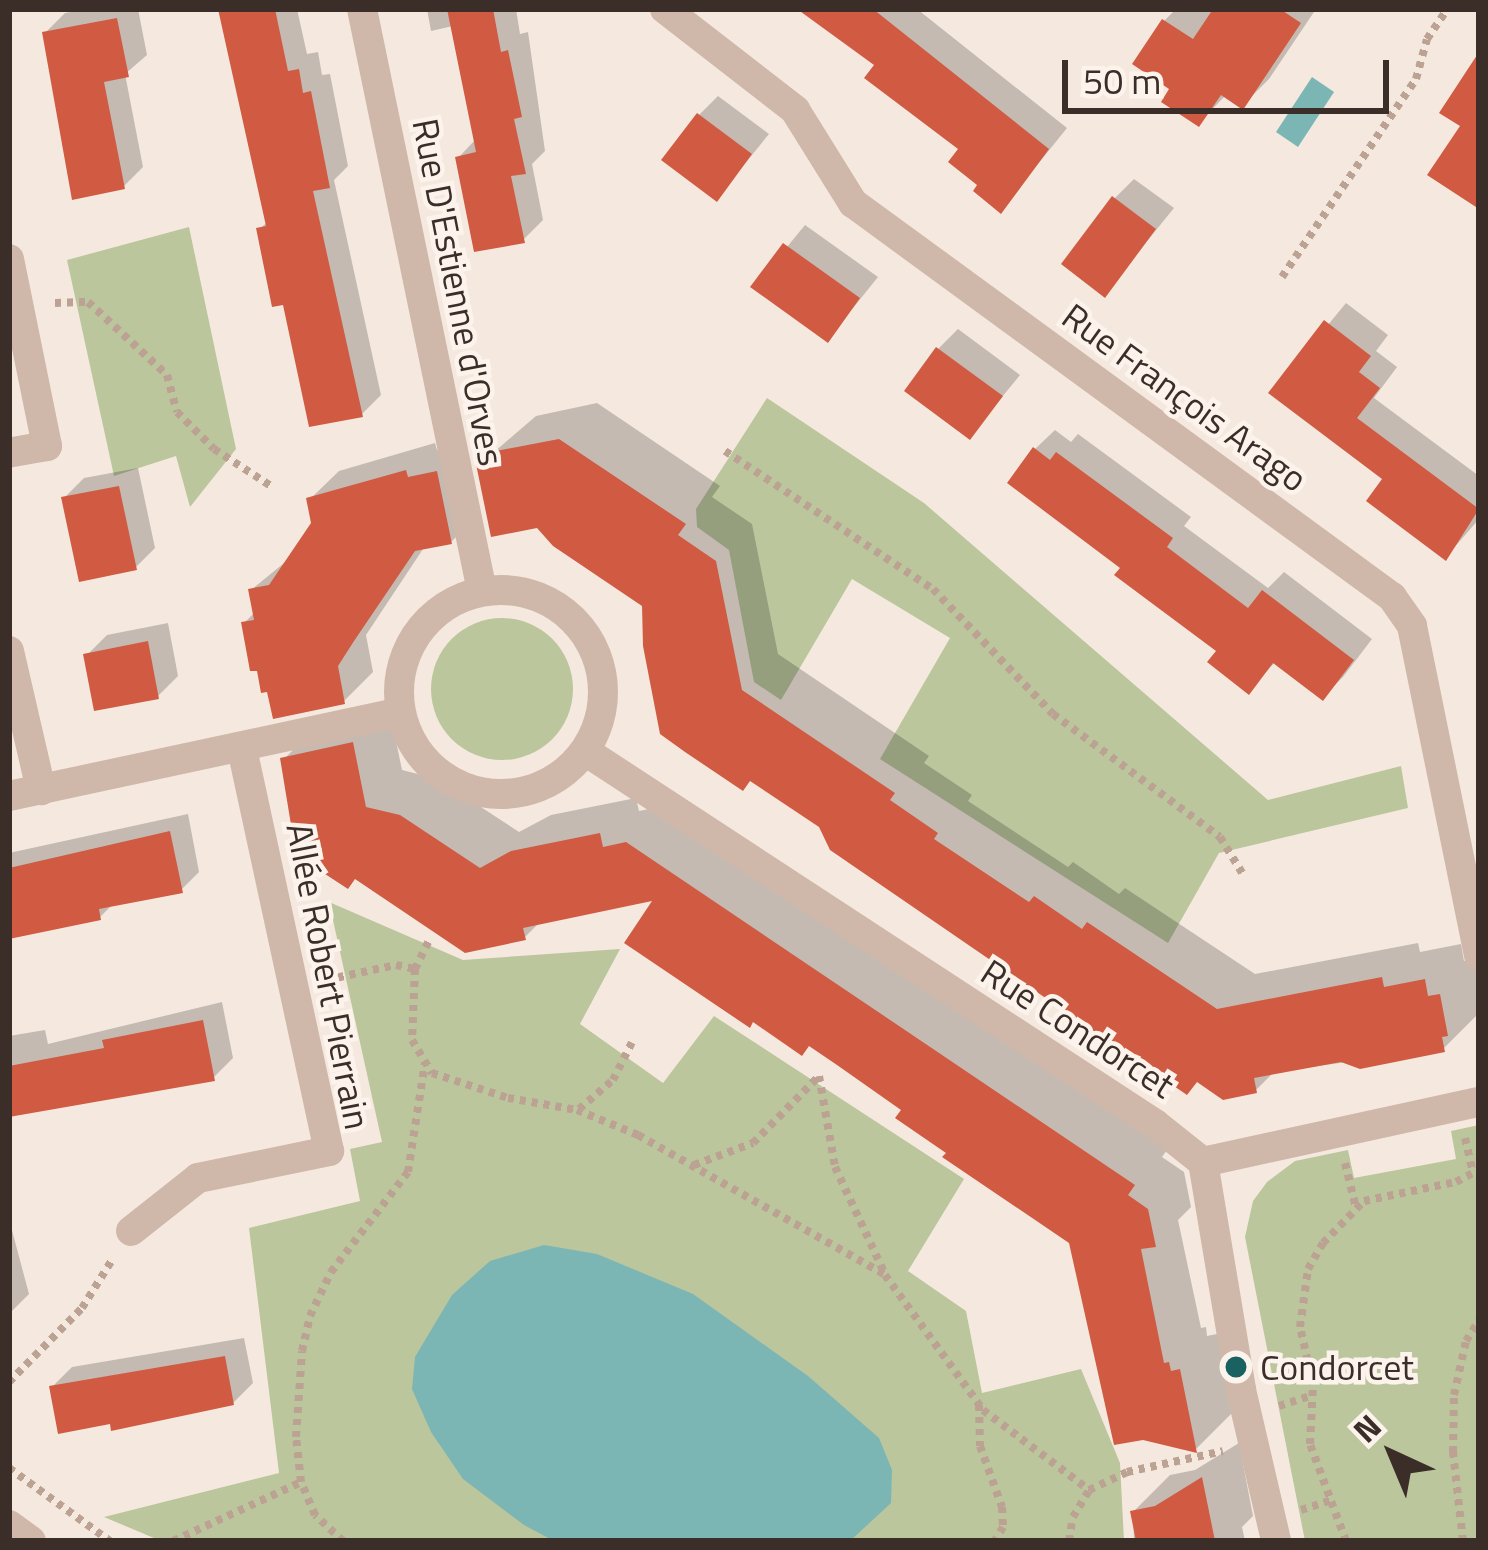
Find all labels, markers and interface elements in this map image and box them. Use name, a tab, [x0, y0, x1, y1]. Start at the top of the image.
scale bar	[1068, 36, 1395, 110]
text: 50 m	[1083, 53, 1161, 108]
street label: Rue D'Estienne d'Orves	[404, 115, 514, 469]
street label: Rue François Arago	[1054, 294, 1316, 500]
street label: Allée Robert Pierrain	[278, 819, 380, 1133]
street label: Rue Condorcet	[973, 950, 1183, 1106]
place label: Condorcet	[1260, 1345, 1414, 1389]
marker: Condorcet	[1223, 1354, 1249, 1380]
north arrow	[1332, 1394, 1452, 1514]
text: N	[1341, 1402, 1393, 1454]

